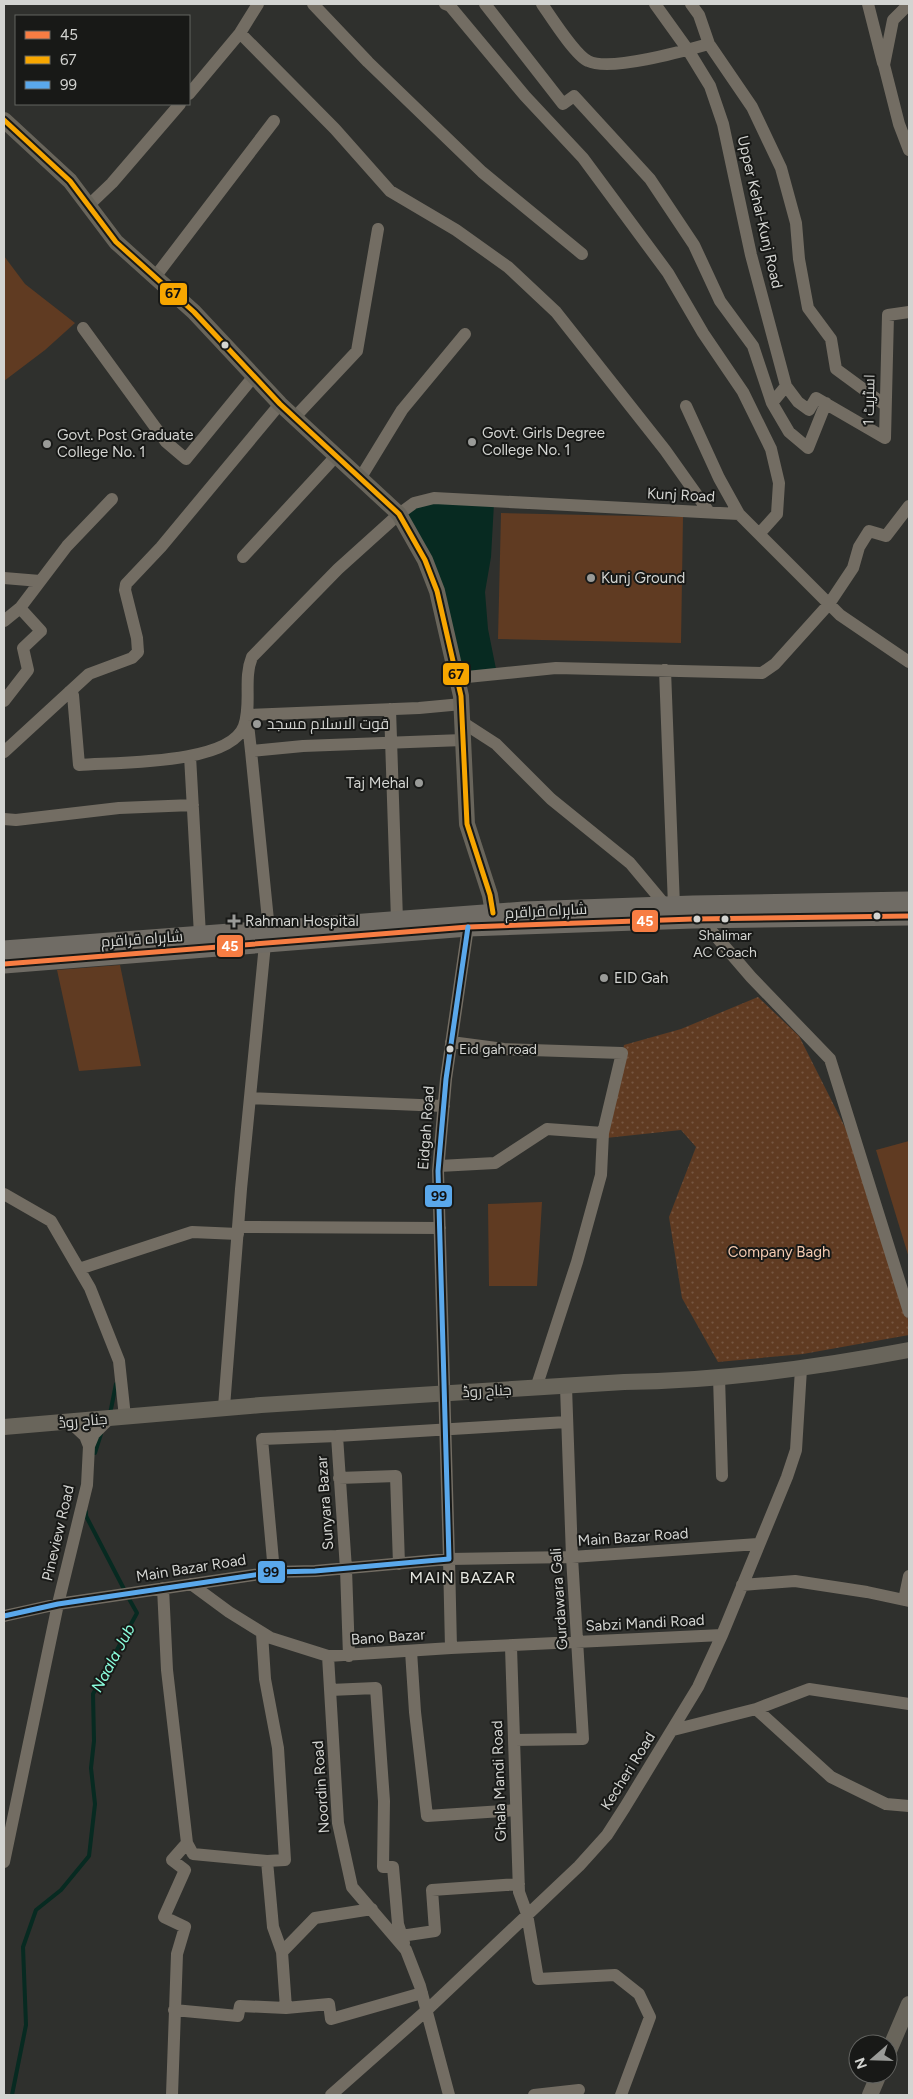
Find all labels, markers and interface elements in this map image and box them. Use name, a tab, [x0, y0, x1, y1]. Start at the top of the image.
legend	[15, 15, 190, 105]
text: 45	[60, 26, 78, 44]
text: 67	[60, 51, 77, 69]
text: 99	[60, 76, 77, 94]
street label: Upper Kehal-Kunj Road	[734, 134, 786, 290]
line badge: 67	[159, 282, 188, 306]
text: 67	[165, 285, 181, 302]
unlabelled marker	[220, 340, 230, 350]
street label: اسٹریٹ 1	[860, 374, 878, 426]
place label: Govt. Girls Degree College No. 1	[482, 424, 605, 459]
place label: Govt. Post Graduate College No. 1	[57, 426, 194, 461]
marker: Govt. Girls Degree College No. 1	[466, 436, 478, 448]
marker: Govt. Post Graduate College No. 1	[41, 438, 53, 450]
street label: Kunj Road	[647, 484, 715, 506]
place label: Kunj Ground	[601, 569, 685, 587]
marker: Kunj Ground	[585, 572, 597, 584]
line badge: 67	[442, 662, 470, 686]
text: 67	[448, 666, 464, 683]
place label: قوت الاسلام مسجد	[267, 715, 389, 734]
marker: قوت الاسلام مسجد	[251, 718, 263, 730]
place label: Taj Mehal	[346, 774, 409, 792]
marker: Taj Mehal	[413, 777, 425, 789]
street label: شاہراہ قراقرم	[504, 900, 588, 923]
line badge: 45	[631, 909, 659, 933]
unlabelled marker	[872, 911, 882, 921]
place label: Rahman Hospital	[245, 912, 359, 930]
text: 45	[637, 913, 654, 930]
marker: Rahman Hospital	[227, 914, 241, 928]
unlabelled marker	[692, 914, 702, 924]
marker: Shalimar AC Coach	[720, 914, 730, 924]
street label: شاہراہ قراقرم	[100, 927, 184, 952]
place label: Shalimar AC Coach	[693, 927, 757, 961]
line badge: 45	[216, 934, 244, 958]
text: 45	[222, 938, 239, 955]
place label: EID Gah	[614, 969, 668, 987]
marker: EID Gah	[598, 972, 610, 984]
place label: Eid gah road	[459, 1041, 537, 1058]
marker: Eid gah road	[445, 1044, 455, 1054]
street label: Eidgah Road	[414, 1085, 438, 1171]
line badge: 99	[424, 1184, 453, 1208]
text: 99	[431, 1188, 447, 1205]
park label: Company Bagh	[728, 1243, 830, 1261]
street label: جناح روڈ	[462, 1381, 512, 1403]
street label: جناح روڈ	[58, 1410, 108, 1434]
street label: Sunyara Bazar	[313, 1455, 337, 1551]
street label: Pineview Road	[38, 1483, 78, 1583]
street label: Main Bazar Road	[577, 1524, 689, 1550]
street label: Gurdawara Gali	[546, 1547, 572, 1651]
street label: Main Bazar Road	[135, 1550, 247, 1586]
line badge: 99	[257, 1560, 286, 1584]
text: 99	[263, 1564, 279, 1581]
district label: MAIN BAZAR	[410, 1568, 516, 1587]
street label: Sabzi Mandi Road	[585, 1611, 705, 1635]
water label: Naala Jub	[87, 1621, 139, 1695]
street label: Bano Bazar	[350, 1625, 426, 1649]
street label: Ghala Mandi Road	[488, 1720, 510, 1842]
street label: Kecheri Road	[597, 1729, 659, 1813]
street label: Noordin Road	[309, 1740, 333, 1834]
north arrow	[848, 2034, 898, 2084]
text: N	[851, 2055, 871, 2071]

